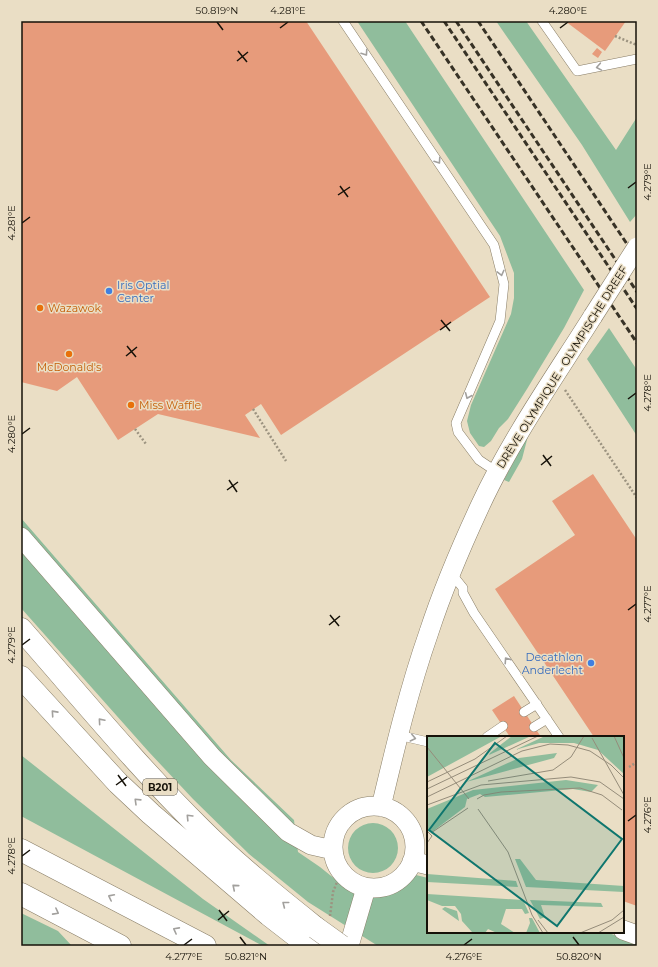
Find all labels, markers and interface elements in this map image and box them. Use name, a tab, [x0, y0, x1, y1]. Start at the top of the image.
text: 50.819°N	[196, 4, 238, 17]
text: 4.281°E	[270, 4, 306, 17]
text: 4.280°E	[549, 4, 588, 17]
one-way arrow	[360, 49, 368, 56]
one-way arrow	[596, 62, 602, 71]
one-way arrow	[433, 157, 441, 164]
text: 4.279°E	[641, 163, 654, 201]
text: 4.281°E	[5, 205, 18, 241]
street label: DRÈVE OLYMPIQUE - OLYMPISCHE DREEF	[493, 263, 631, 471]
one-way arrow	[497, 269, 505, 276]
place label: Iris Optial Center	[117, 278, 169, 305]
marker: Iris Optial Center	[104, 286, 114, 296]
place label: Wazawok	[48, 301, 102, 315]
marker: Wazawok	[35, 303, 45, 313]
marker: McDonald's	[64, 349, 74, 359]
place label: McDonald's	[37, 360, 102, 374]
text: 4.278°E	[641, 374, 654, 412]
one-way arrow	[465, 392, 473, 399]
place label: Miss Waffle	[139, 398, 202, 412]
marker: Miss Waffle	[126, 400, 136, 410]
text: 4.280°E	[5, 414, 18, 453]
text: 4.277°E	[641, 585, 654, 623]
text: 4.279°E	[5, 626, 18, 664]
place label: Decathlon Anderlecht	[522, 650, 584, 677]
one-way arrow	[505, 658, 512, 665]
marker: Decathlon Anderlecht	[586, 658, 596, 668]
one-way arrow	[51, 710, 59, 718]
one-way arrow	[99, 718, 106, 725]
one-way arrow	[410, 734, 416, 742]
inset map	[427, 736, 624, 933]
road number: B201	[143, 779, 177, 795]
text: 4.276°E	[641, 796, 654, 834]
one-way arrow	[134, 799, 142, 806]
one-way arrow	[187, 814, 194, 821]
text: 4.278°E	[5, 837, 18, 875]
one-way arrow	[232, 884, 239, 891]
one-way arrow	[108, 894, 116, 902]
one-way arrow	[283, 901, 290, 908]
one-way arrow	[51, 907, 59, 915]
one-way arrow	[172, 928, 180, 935]
text: 4.277°E	[165, 950, 203, 963]
text: 50.821°N	[225, 950, 267, 963]
text: 4.276°E	[445, 950, 483, 963]
text: 50.820°N	[556, 950, 602, 963]

